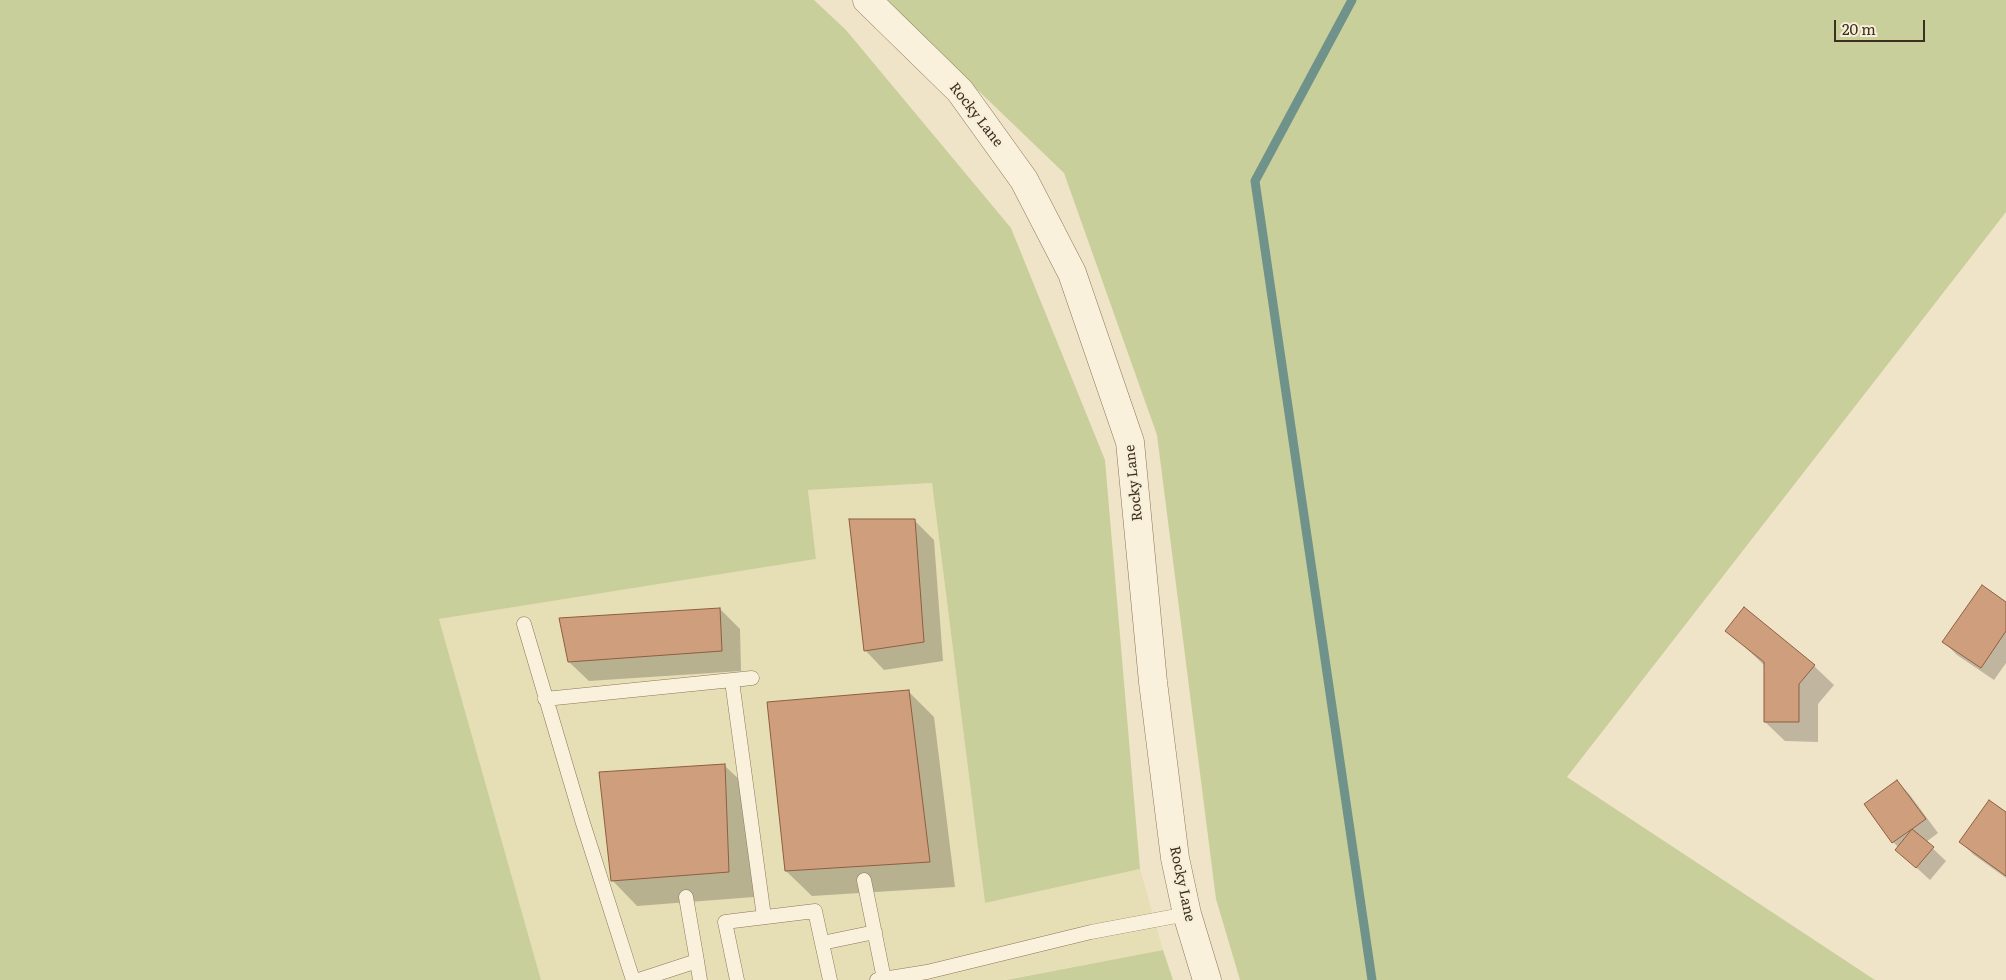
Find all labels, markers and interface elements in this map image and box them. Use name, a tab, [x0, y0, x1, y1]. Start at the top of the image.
scale bar	[1836, 10, 1927, 42]
text: 20 m	[1842, 17, 1876, 40]
street label: Rocky Lane	[946, 80, 1006, 150]
street label: Rocky Lane	[1122, 444, 1146, 522]
street label: Rocky Lane	[1166, 845, 1198, 923]

